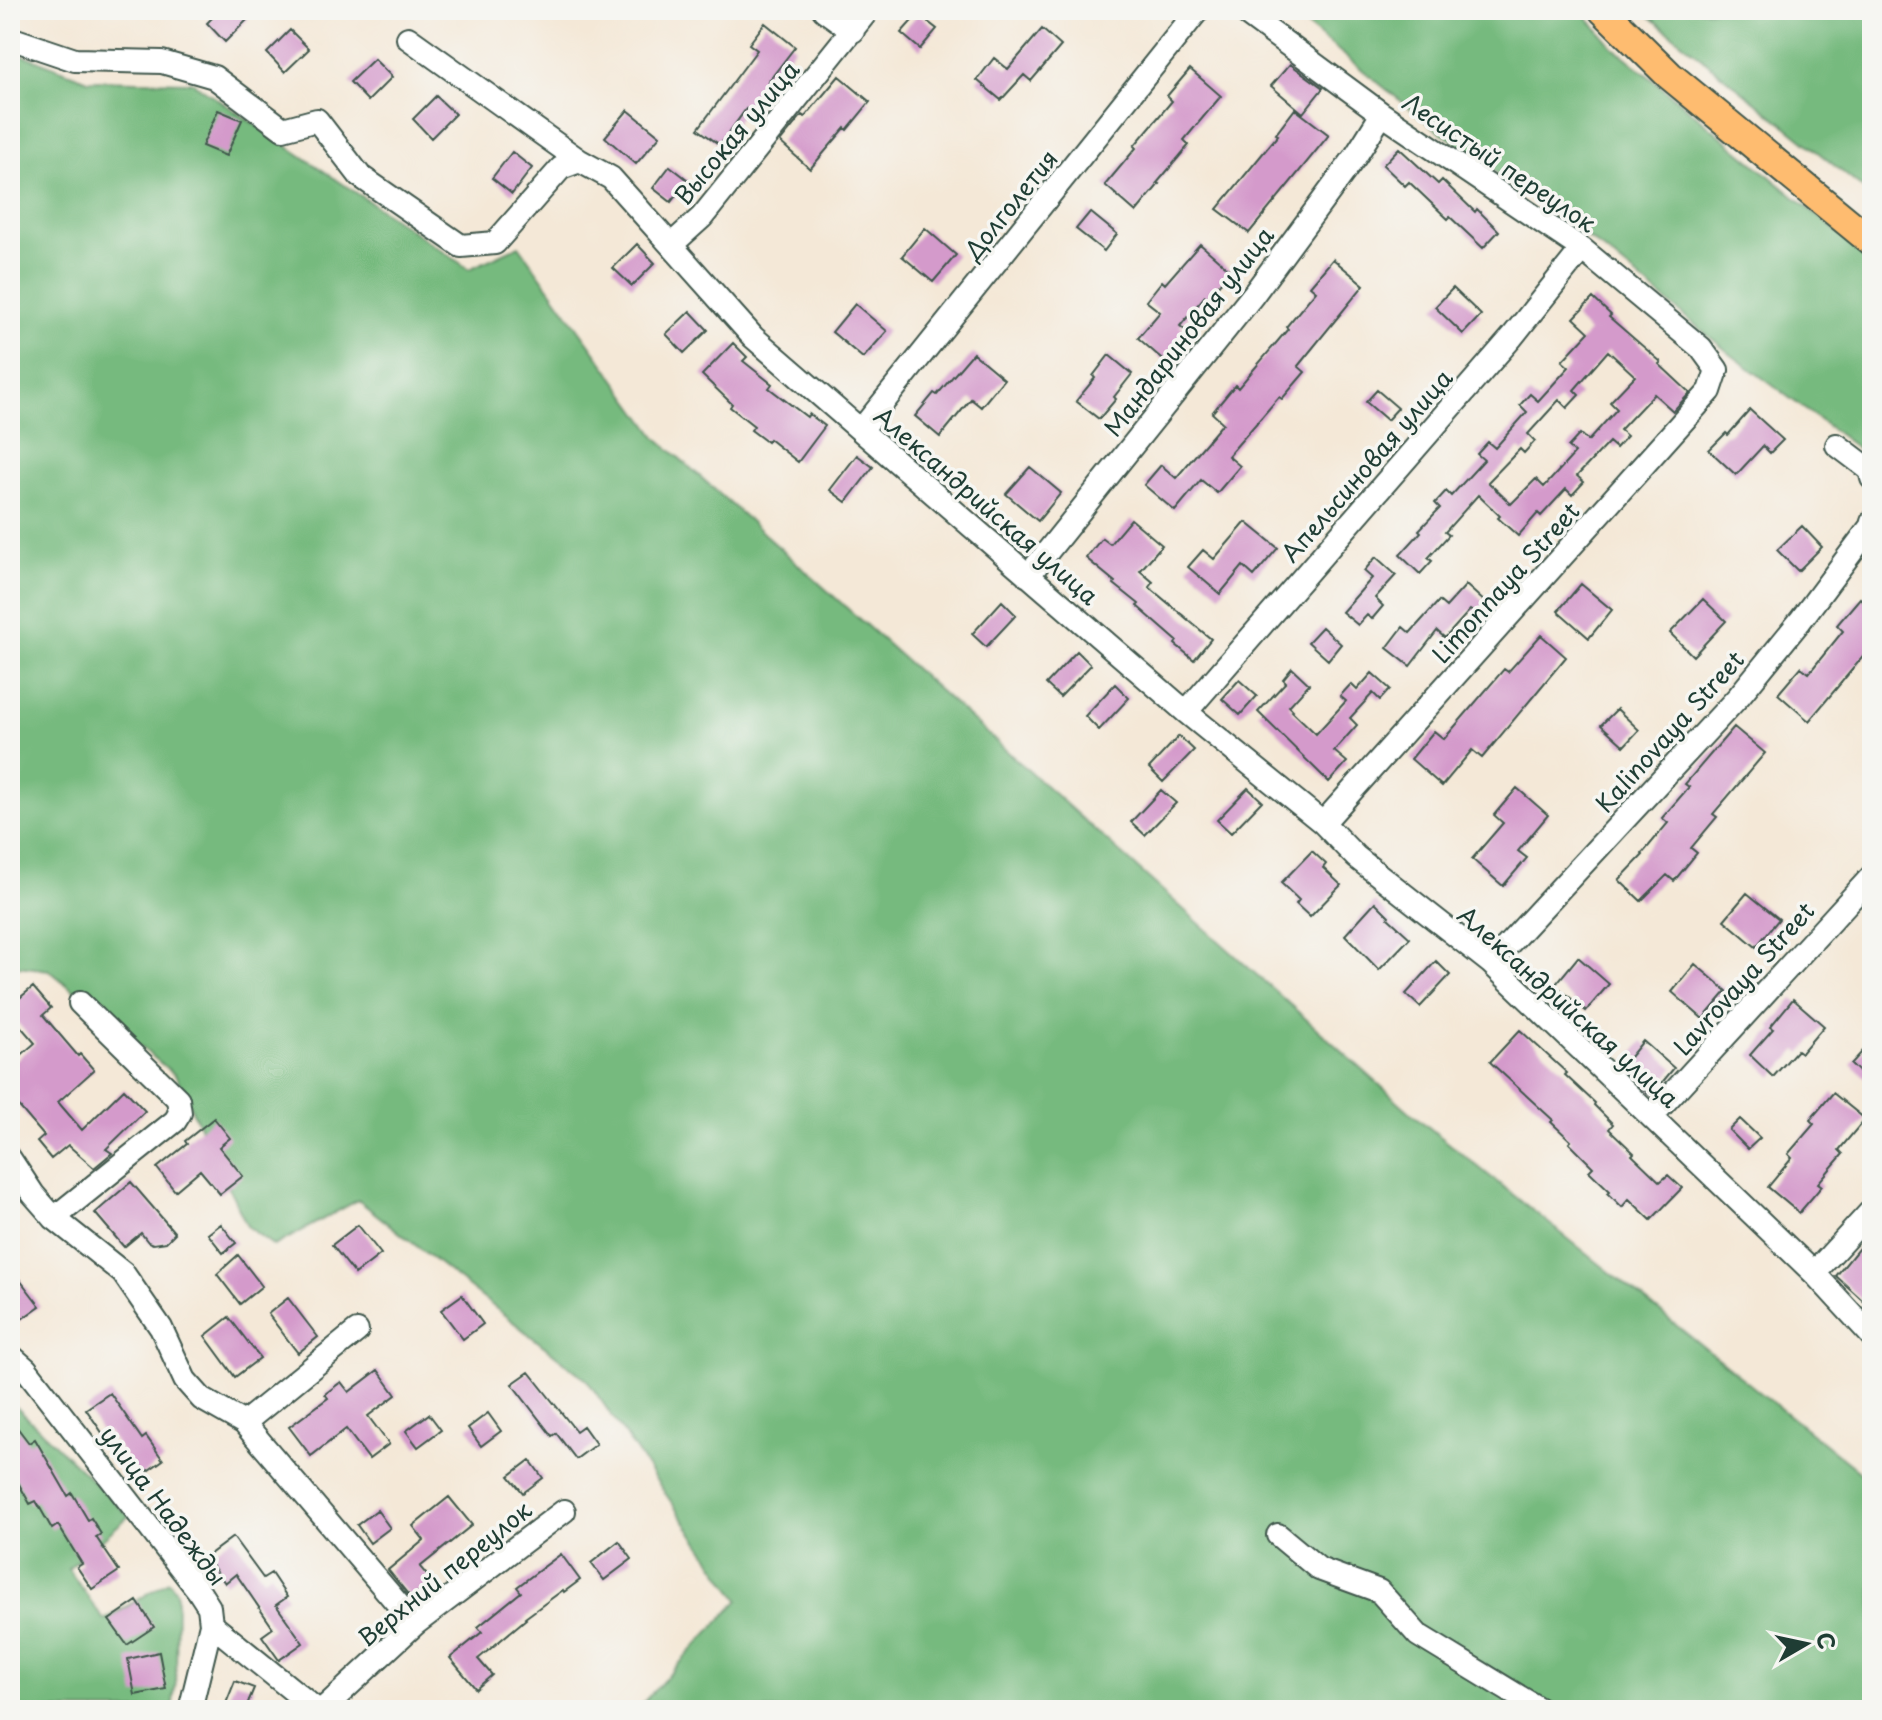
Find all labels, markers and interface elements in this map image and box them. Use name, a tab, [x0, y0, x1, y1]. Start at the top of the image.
street label: Высокая улица	[665, 52, 807, 212]
street label: Лесистый переулок	[1396, 84, 1605, 241]
street label: Долголетия	[954, 141, 1066, 268]
street label: Мандариновая улица	[1095, 218, 1281, 444]
street label: Апельсиновая улица	[1272, 360, 1460, 570]
street label: Александрийская улица	[867, 397, 1107, 613]
street label: Limonnaya Street	[1423, 493, 1587, 671]
street label: Kalinovaya Street	[1586, 642, 1752, 820]
street label: Lavrovaya Street	[1664, 893, 1822, 1063]
street label: Александрийская улица	[1450, 897, 1688, 1115]
street label: улица Надежды	[92, 1418, 236, 1592]
street label: Верхний переулок	[349, 1491, 539, 1654]
north arrow	[1766, 1604, 1846, 1684]
text: С	[1810, 1630, 1845, 1651]

